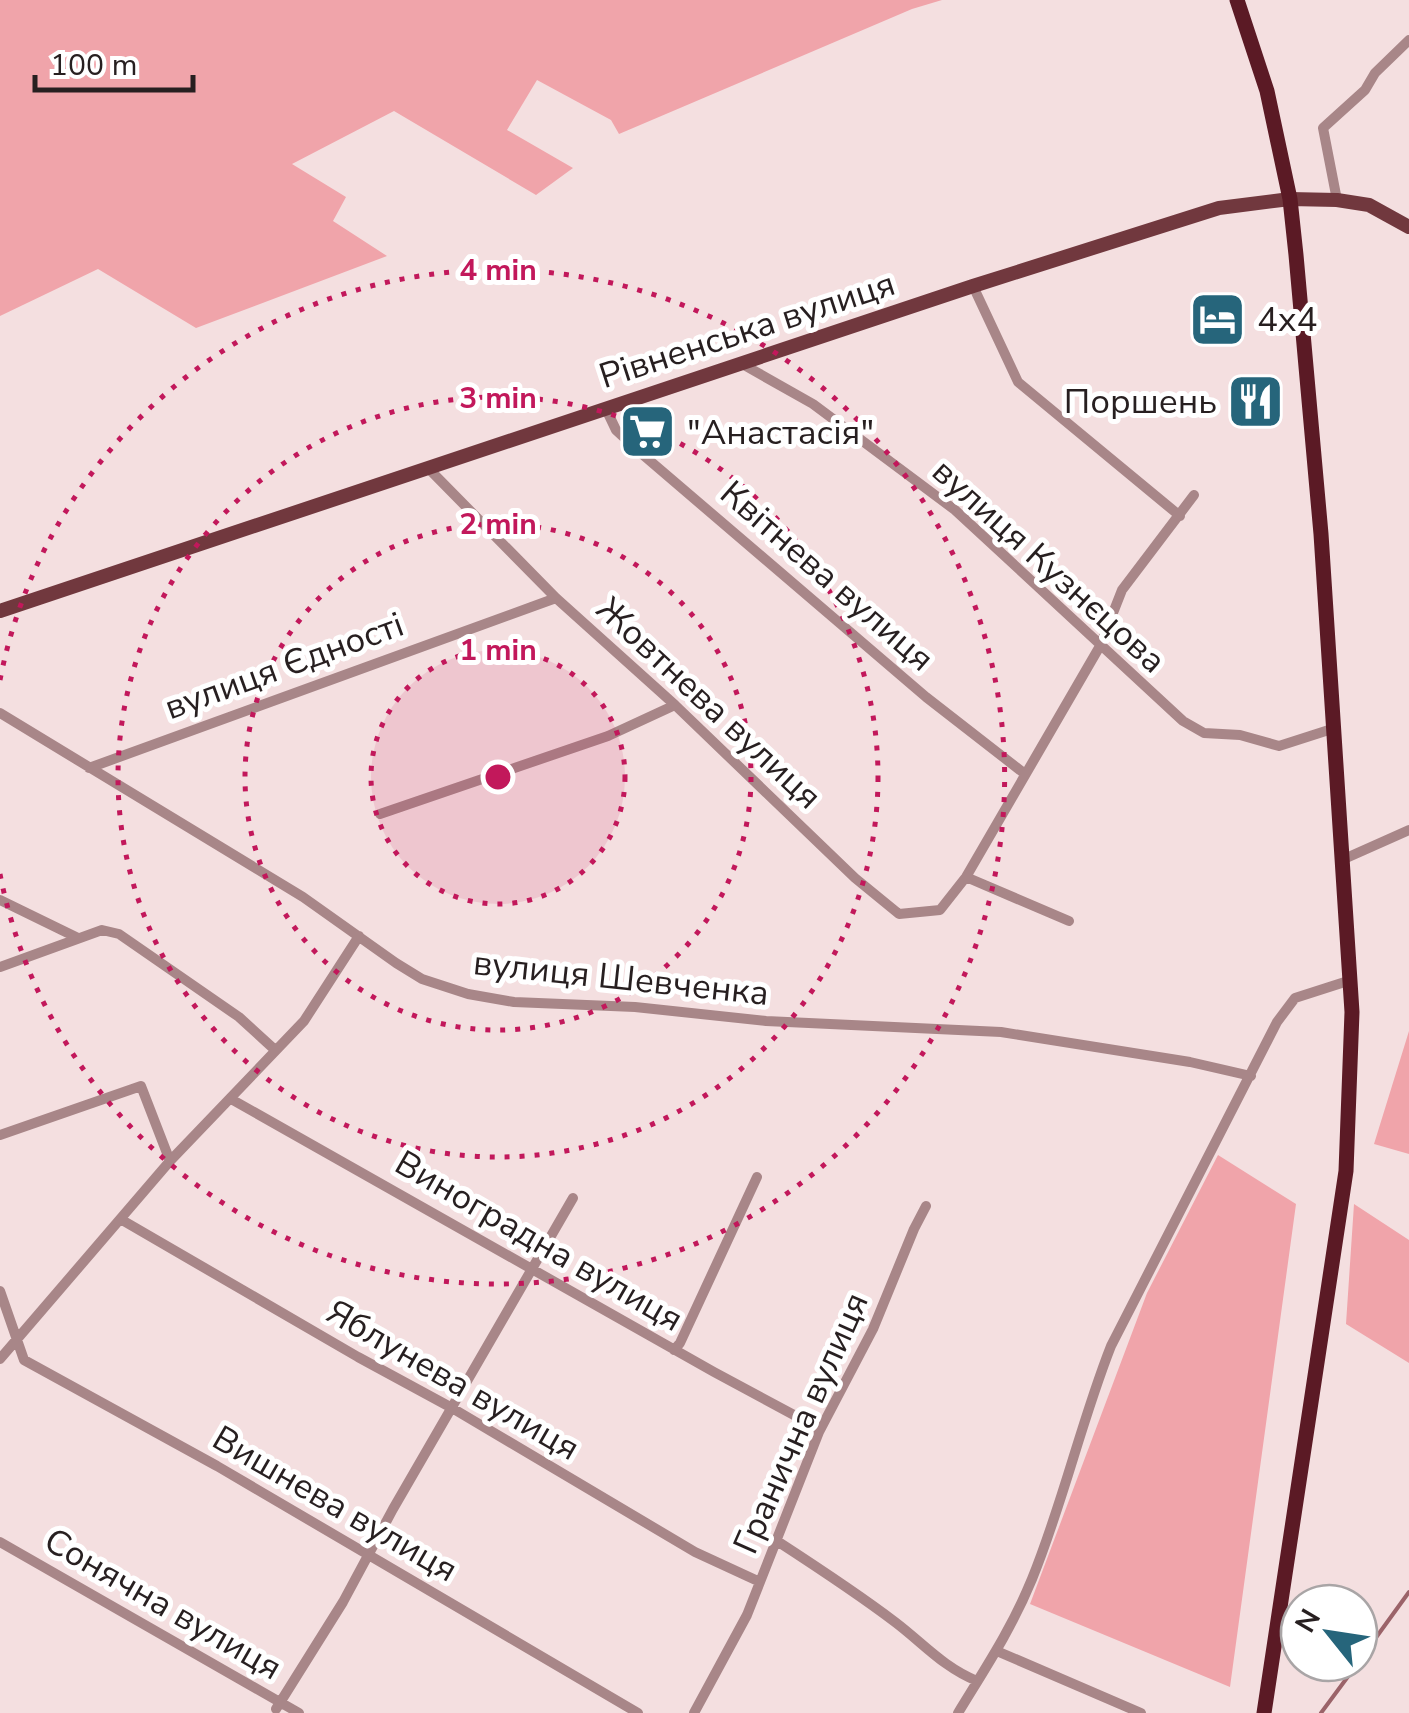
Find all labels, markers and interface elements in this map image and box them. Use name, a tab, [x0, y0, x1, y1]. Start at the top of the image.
scale bar	[35, 30, 192, 92]
text: 100 m	[50, 45, 137, 86]
text: 4 min	[459, 250, 537, 291]
street label: Рівненська вулиця	[593, 260, 901, 400]
hotel icon: 4x4	[1188, 289, 1248, 349]
place label: 4x4	[1257, 296, 1317, 343]
restaurant icon: Поршень	[1226, 371, 1286, 431]
text: 3 min	[459, 378, 537, 419]
place label: Поршень	[1064, 378, 1217, 425]
supermarket icon: "Анастасія"	[618, 402, 678, 462]
place label: "Анастасія"	[687, 409, 874, 456]
street label: вулиця Кузнєцова	[922, 448, 1176, 684]
street label: Квітнева вулиця	[710, 470, 944, 682]
text: 2 min	[459, 504, 537, 545]
street label: Жовтнева вулиця	[586, 586, 832, 820]
street label: вулиця Єдності	[158, 601, 410, 731]
text: 1 min	[459, 630, 537, 671]
centre of rings	[480, 759, 516, 795]
street label: вулиця Шевченка	[471, 939, 771, 1017]
street label: Виноградна вулиця	[386, 1139, 692, 1343]
street label: Гранична вулиця	[722, 1285, 880, 1561]
street label: Яблунева вулиця	[318, 1288, 588, 1472]
street label: Вишнева вулиця	[204, 1415, 466, 1593]
street label: Сонячна вулиця	[36, 1517, 290, 1691]
north arrow	[1279, 1583, 1379, 1683]
text: N	[1287, 1602, 1330, 1640]

